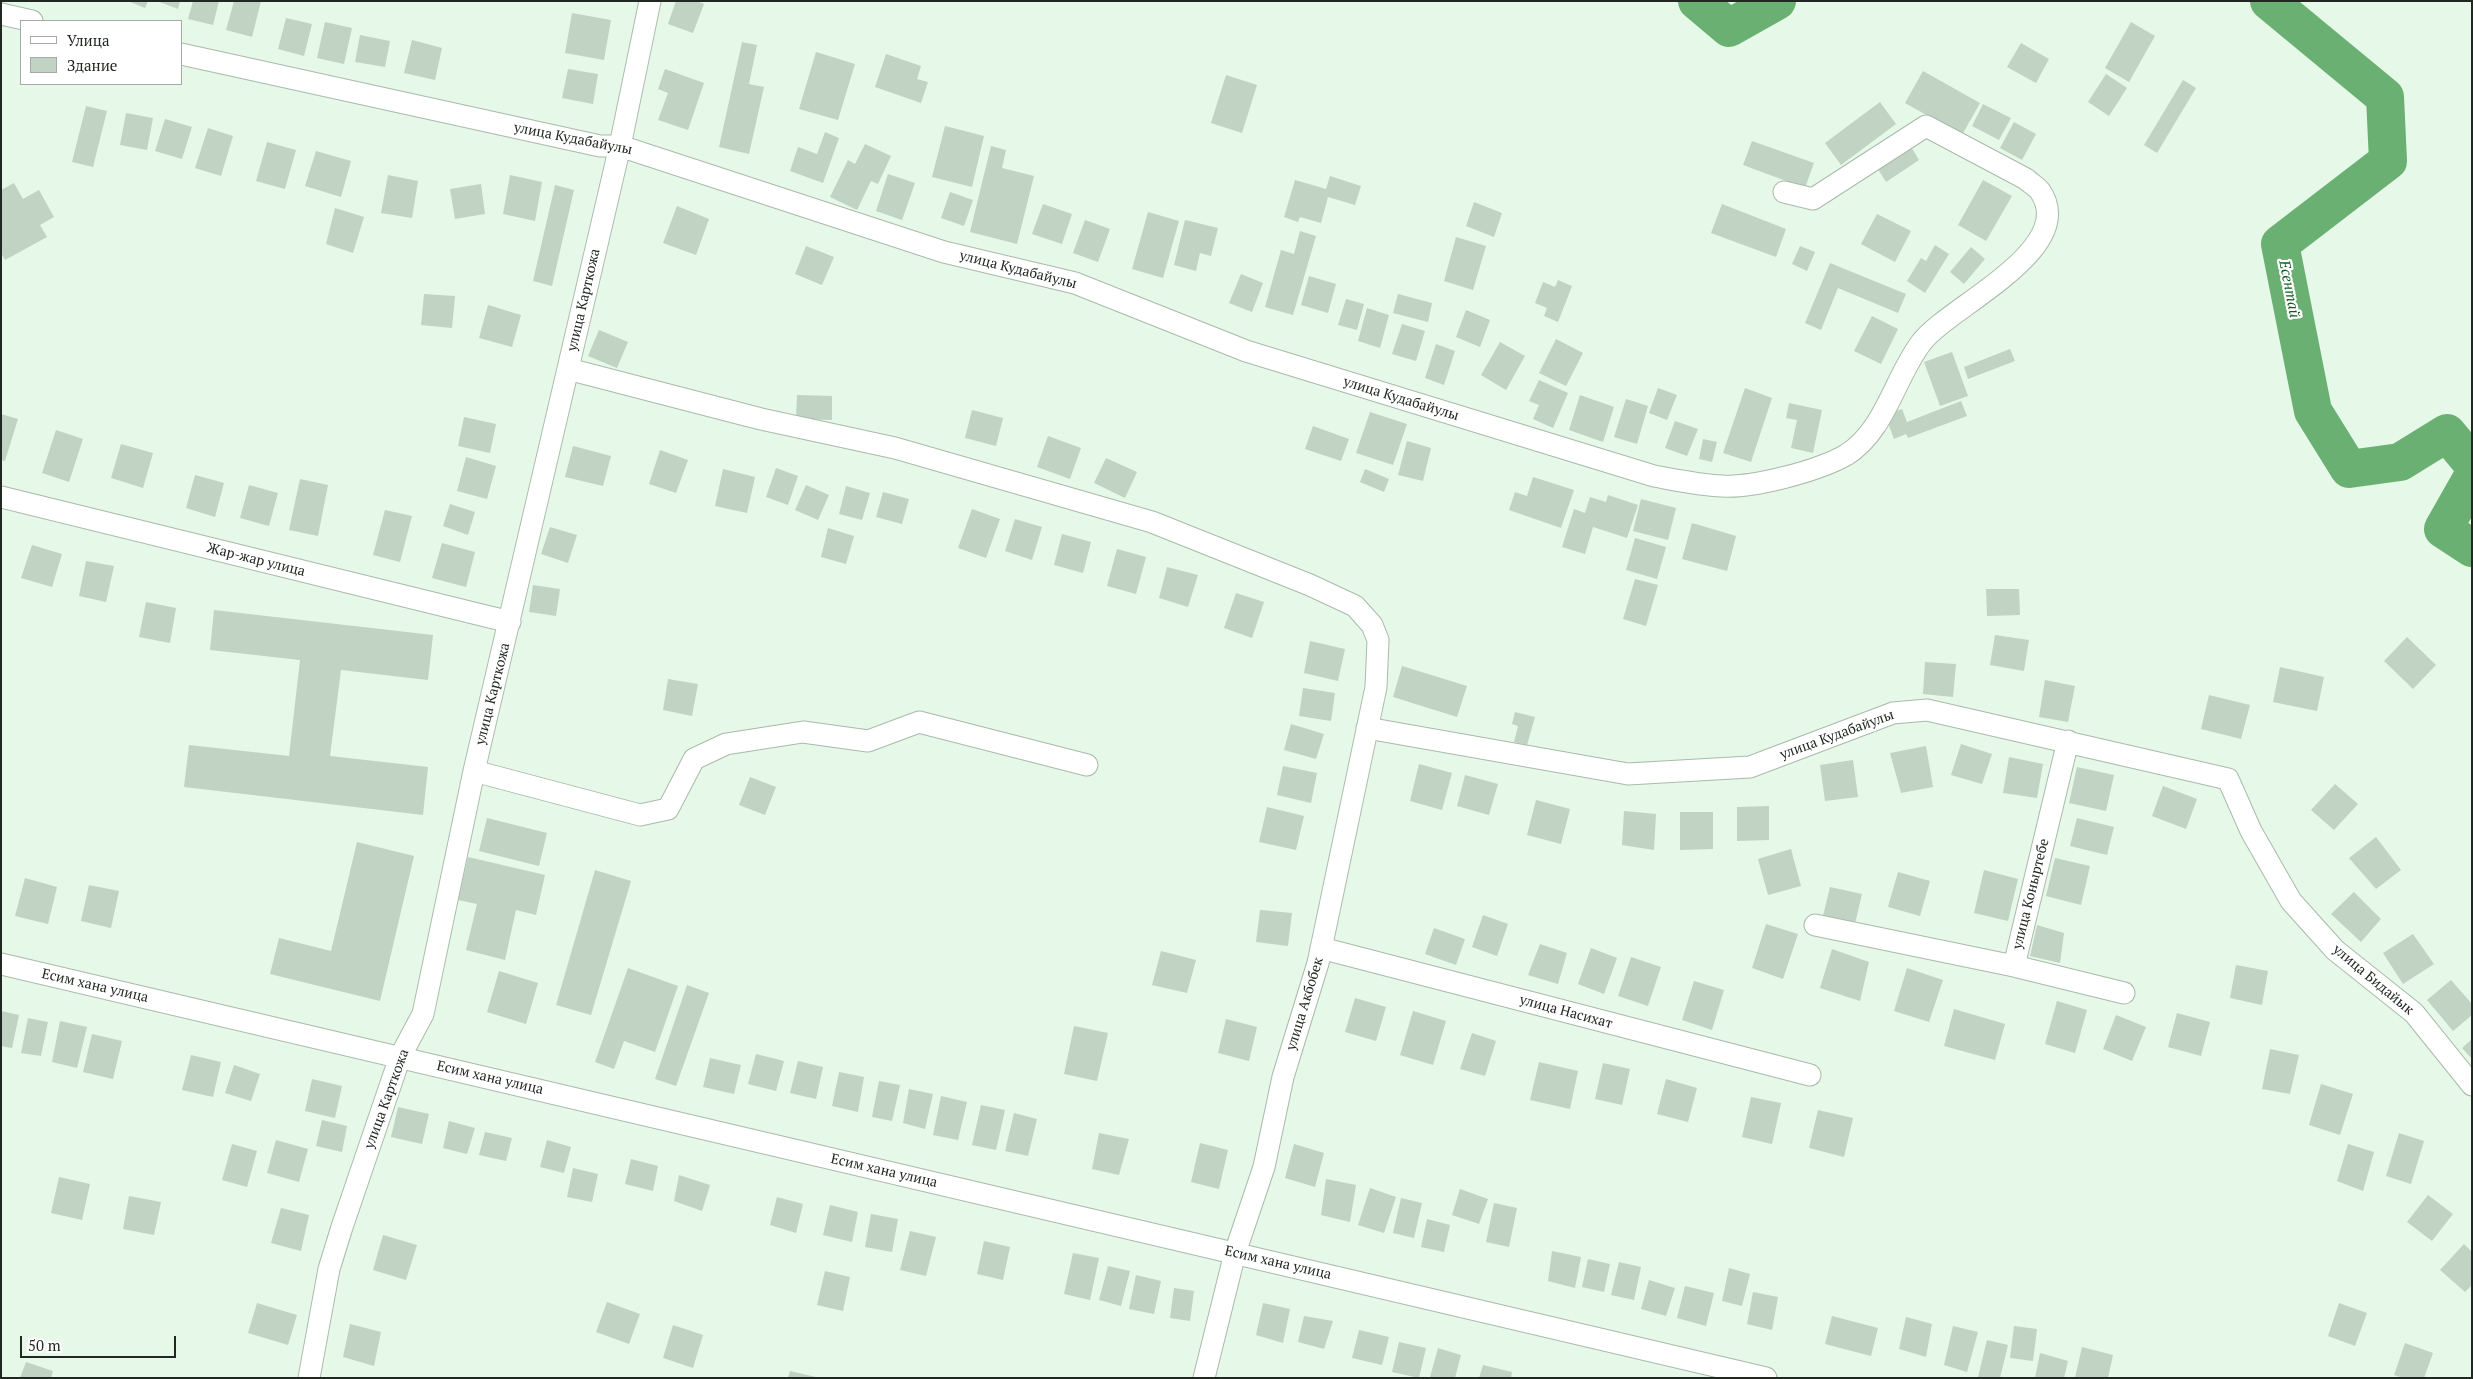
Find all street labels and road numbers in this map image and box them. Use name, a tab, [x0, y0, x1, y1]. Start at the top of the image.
street label: улица Кудабайулы	[512, 119, 634, 159]
street label: улица Карткожа	[564, 247, 604, 353]
street label: улица Кудабайулы	[958, 247, 1078, 293]
street label: улица Кудабайулы	[1341, 373, 1461, 425]
street label: Жар-жар улица	[205, 540, 307, 580]
street label: улица Карткожа	[472, 641, 514, 747]
street label: улица Кудабайулы	[1778, 707, 1896, 763]
street label: улица Коныртебе	[2009, 837, 2053, 951]
street label: улица Бидайык	[2329, 941, 2417, 1019]
street label: улица Акбобек	[1283, 955, 1327, 1053]
street label: Есим хана улица	[40, 966, 150, 1006]
street label: улица Насихат	[1518, 992, 1614, 1032]
street label: улица Карткожа	[361, 1047, 413, 1151]
street label: Есим хана улица	[435, 1058, 545, 1098]
street label: Есим хана улица	[829, 1151, 939, 1191]
street label: Есим хана улица	[1223, 1243, 1333, 1283]

